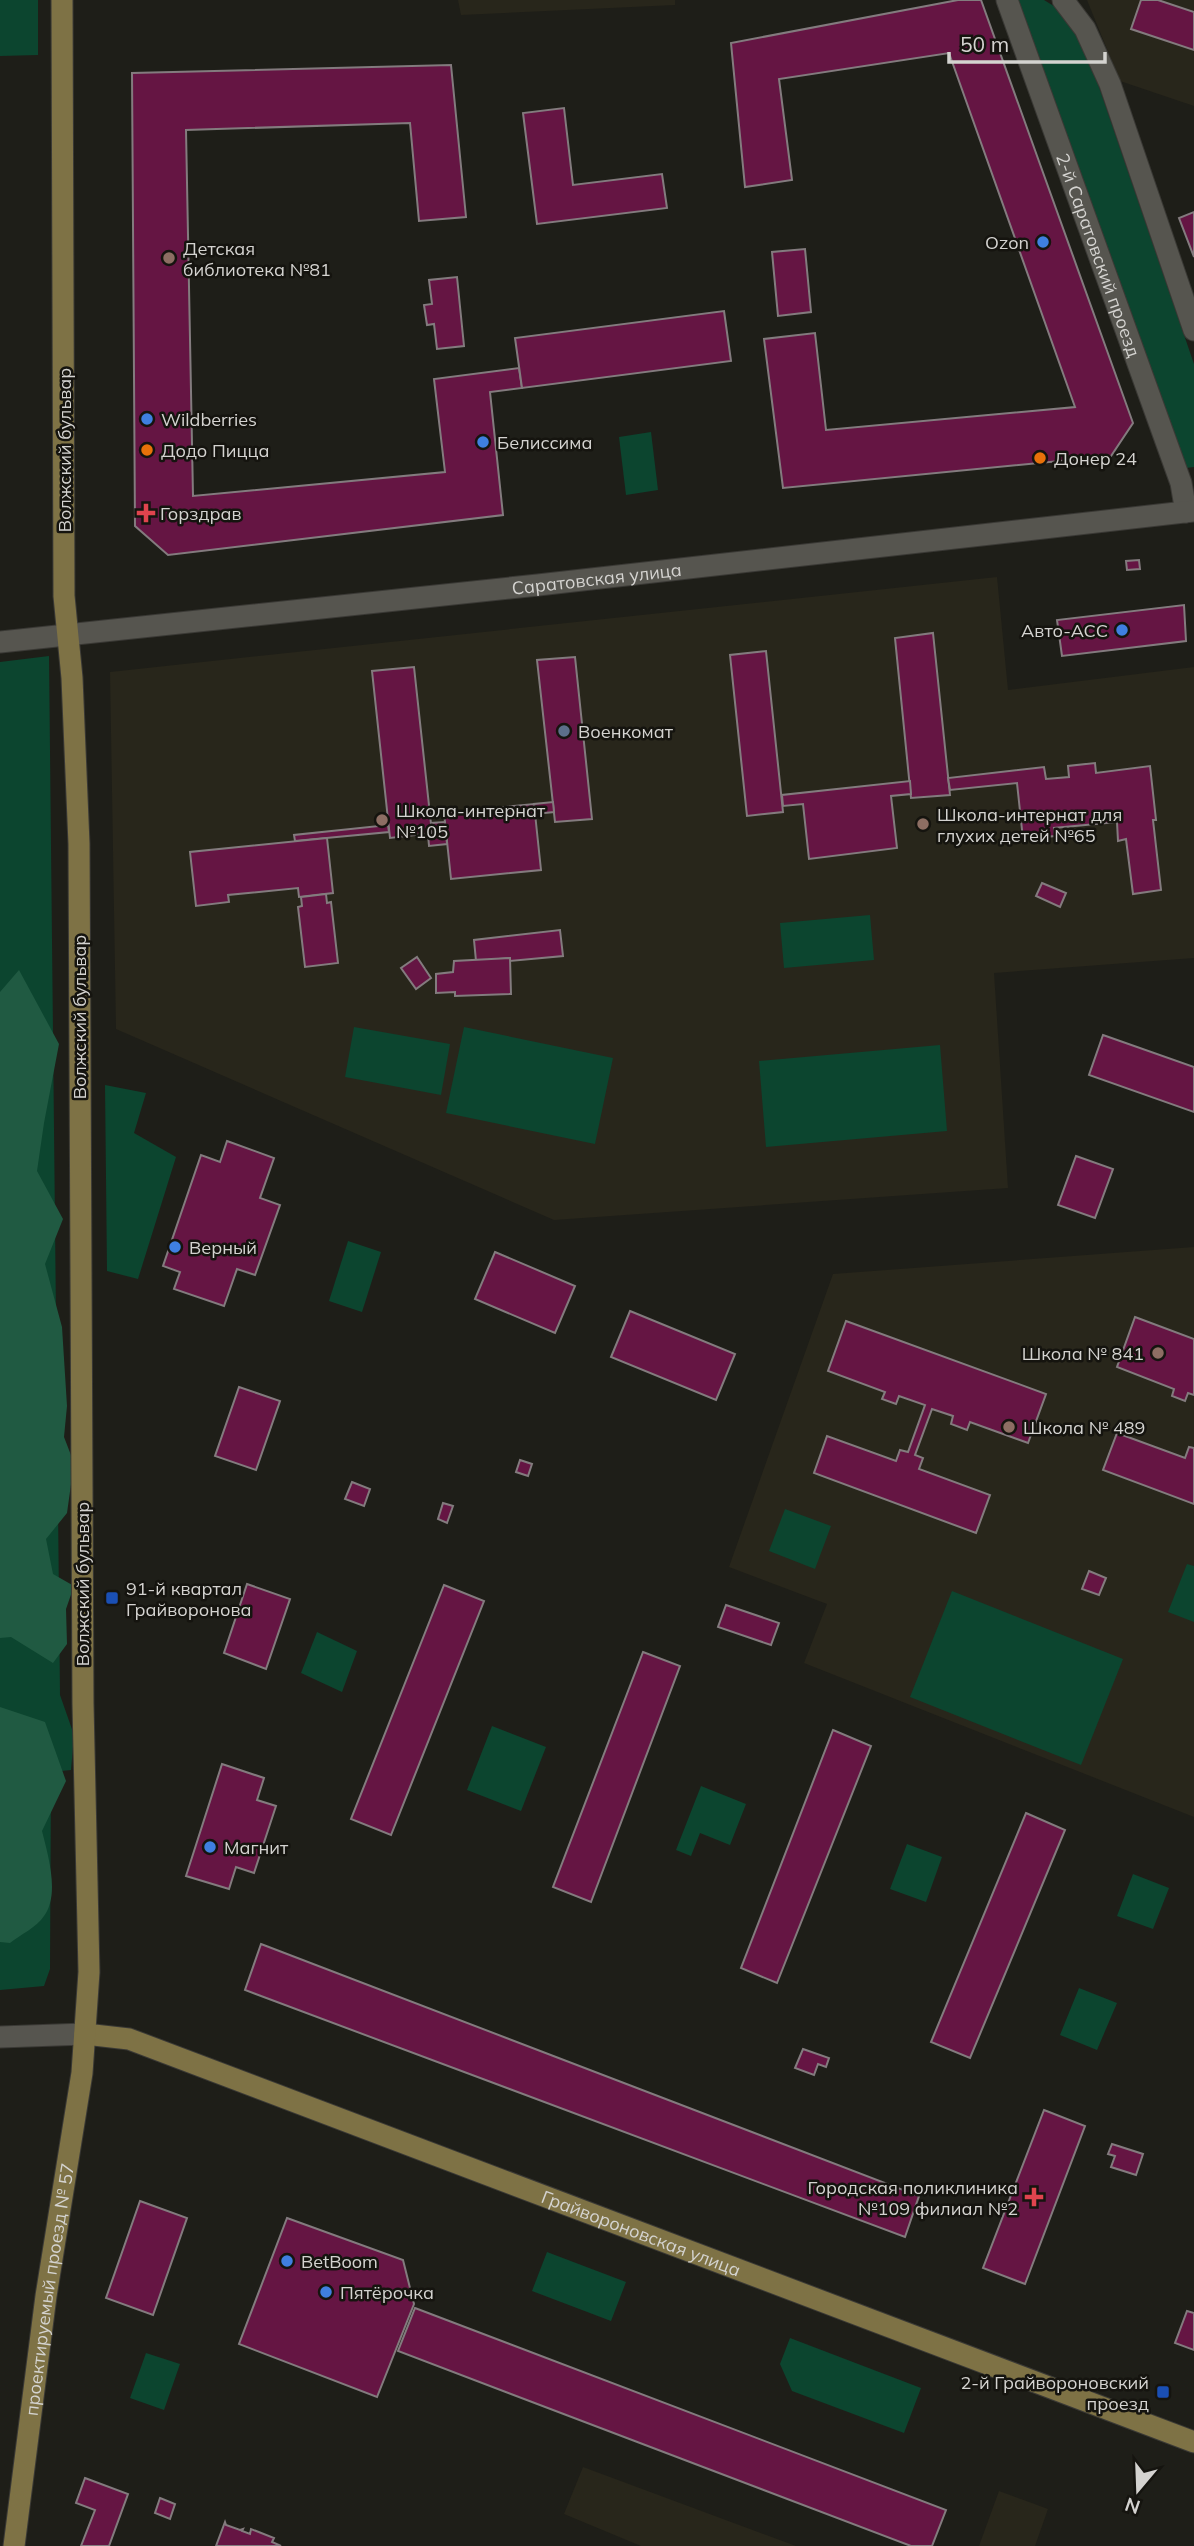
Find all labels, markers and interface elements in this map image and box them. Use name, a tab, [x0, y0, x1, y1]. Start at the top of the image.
scale bar	[949, 21, 1105, 65]
text: 50 m	[960, 31, 1009, 57]
street label: 2-й Саратовский проезд	[1052, 150, 1146, 360]
place label: Ozon	[985, 231, 1029, 254]
marker: Ozon	[1035, 234, 1051, 250]
place label: Детская библиотека №81	[183, 237, 331, 281]
marker: Детская библиотека №81	[161, 250, 177, 266]
street label: Волжский бульвар	[53, 368, 76, 532]
place label: Wildberries	[161, 408, 257, 431]
marker: Wildberries	[139, 411, 155, 427]
place label: Белиссима	[497, 431, 592, 454]
marker: Белиссима	[475, 434, 491, 450]
place label: Додо Пицца	[161, 439, 269, 462]
marker: Додо Пицца	[139, 442, 155, 458]
place label: Донер 24	[1054, 447, 1137, 470]
marker: Донер 24	[1032, 450, 1048, 466]
place label: Горздрав	[160, 502, 242, 525]
marker: Горздрав	[138, 505, 154, 521]
street label: Саратовская улица	[511, 557, 683, 599]
place label: Авто-АСС	[1021, 619, 1108, 642]
marker: Авто-АСС	[1114, 622, 1130, 638]
place label: Военкомат	[578, 720, 674, 743]
marker: Военкомат	[556, 723, 572, 739]
place label: Школа-интернат №105	[396, 799, 546, 843]
place label: Школа-интернат для глухих детей №65	[937, 803, 1122, 847]
marker: Школа-интернат №105	[374, 812, 390, 828]
marker: Школа-интернат для глухих детей №65	[915, 816, 931, 832]
street label: Волжский бульвар	[68, 935, 91, 1099]
place label: Верный	[189, 1236, 257, 1259]
marker: Верный	[167, 1239, 183, 1255]
place label: Школа № 841	[1022, 1342, 1144, 1365]
marker: Школа № 841	[1150, 1345, 1166, 1361]
place label: Школа № 489	[1023, 1416, 1145, 1439]
marker: Школа № 489	[1001, 1419, 1017, 1435]
street label: Волжский бульвар	[71, 1502, 94, 1666]
place label: 91-й квартал Грайворонова	[126, 1577, 251, 1621]
marker: 91-й квартал Грайворонова	[104, 1590, 120, 1606]
place label: Магнит	[224, 1836, 289, 1859]
marker: Магнит	[202, 1839, 218, 1855]
street label: проектируемый проезд № 57	[19, 2161, 79, 2417]
place label: Городская поликлиника №109 филиал №2	[808, 2176, 1018, 2220]
street label: Грайвороновская улица	[538, 2185, 744, 2281]
marker: Городская поликлиника №109 филиал №2	[1024, 2187, 1044, 2207]
place label: BetBoom	[301, 2250, 378, 2273]
marker: BetBoom	[279, 2253, 295, 2269]
place label: Пятёрочка	[340, 2281, 434, 2304]
marker: Пятёрочка	[318, 2284, 334, 2300]
place label: 2-й Грайвороновский проезд	[960, 2371, 1149, 2415]
marker: 2-й Грайвороновский проезд	[1155, 2384, 1171, 2400]
north arrow	[1103, 2455, 1173, 2525]
text: N	[1122, 2492, 1143, 2520]

